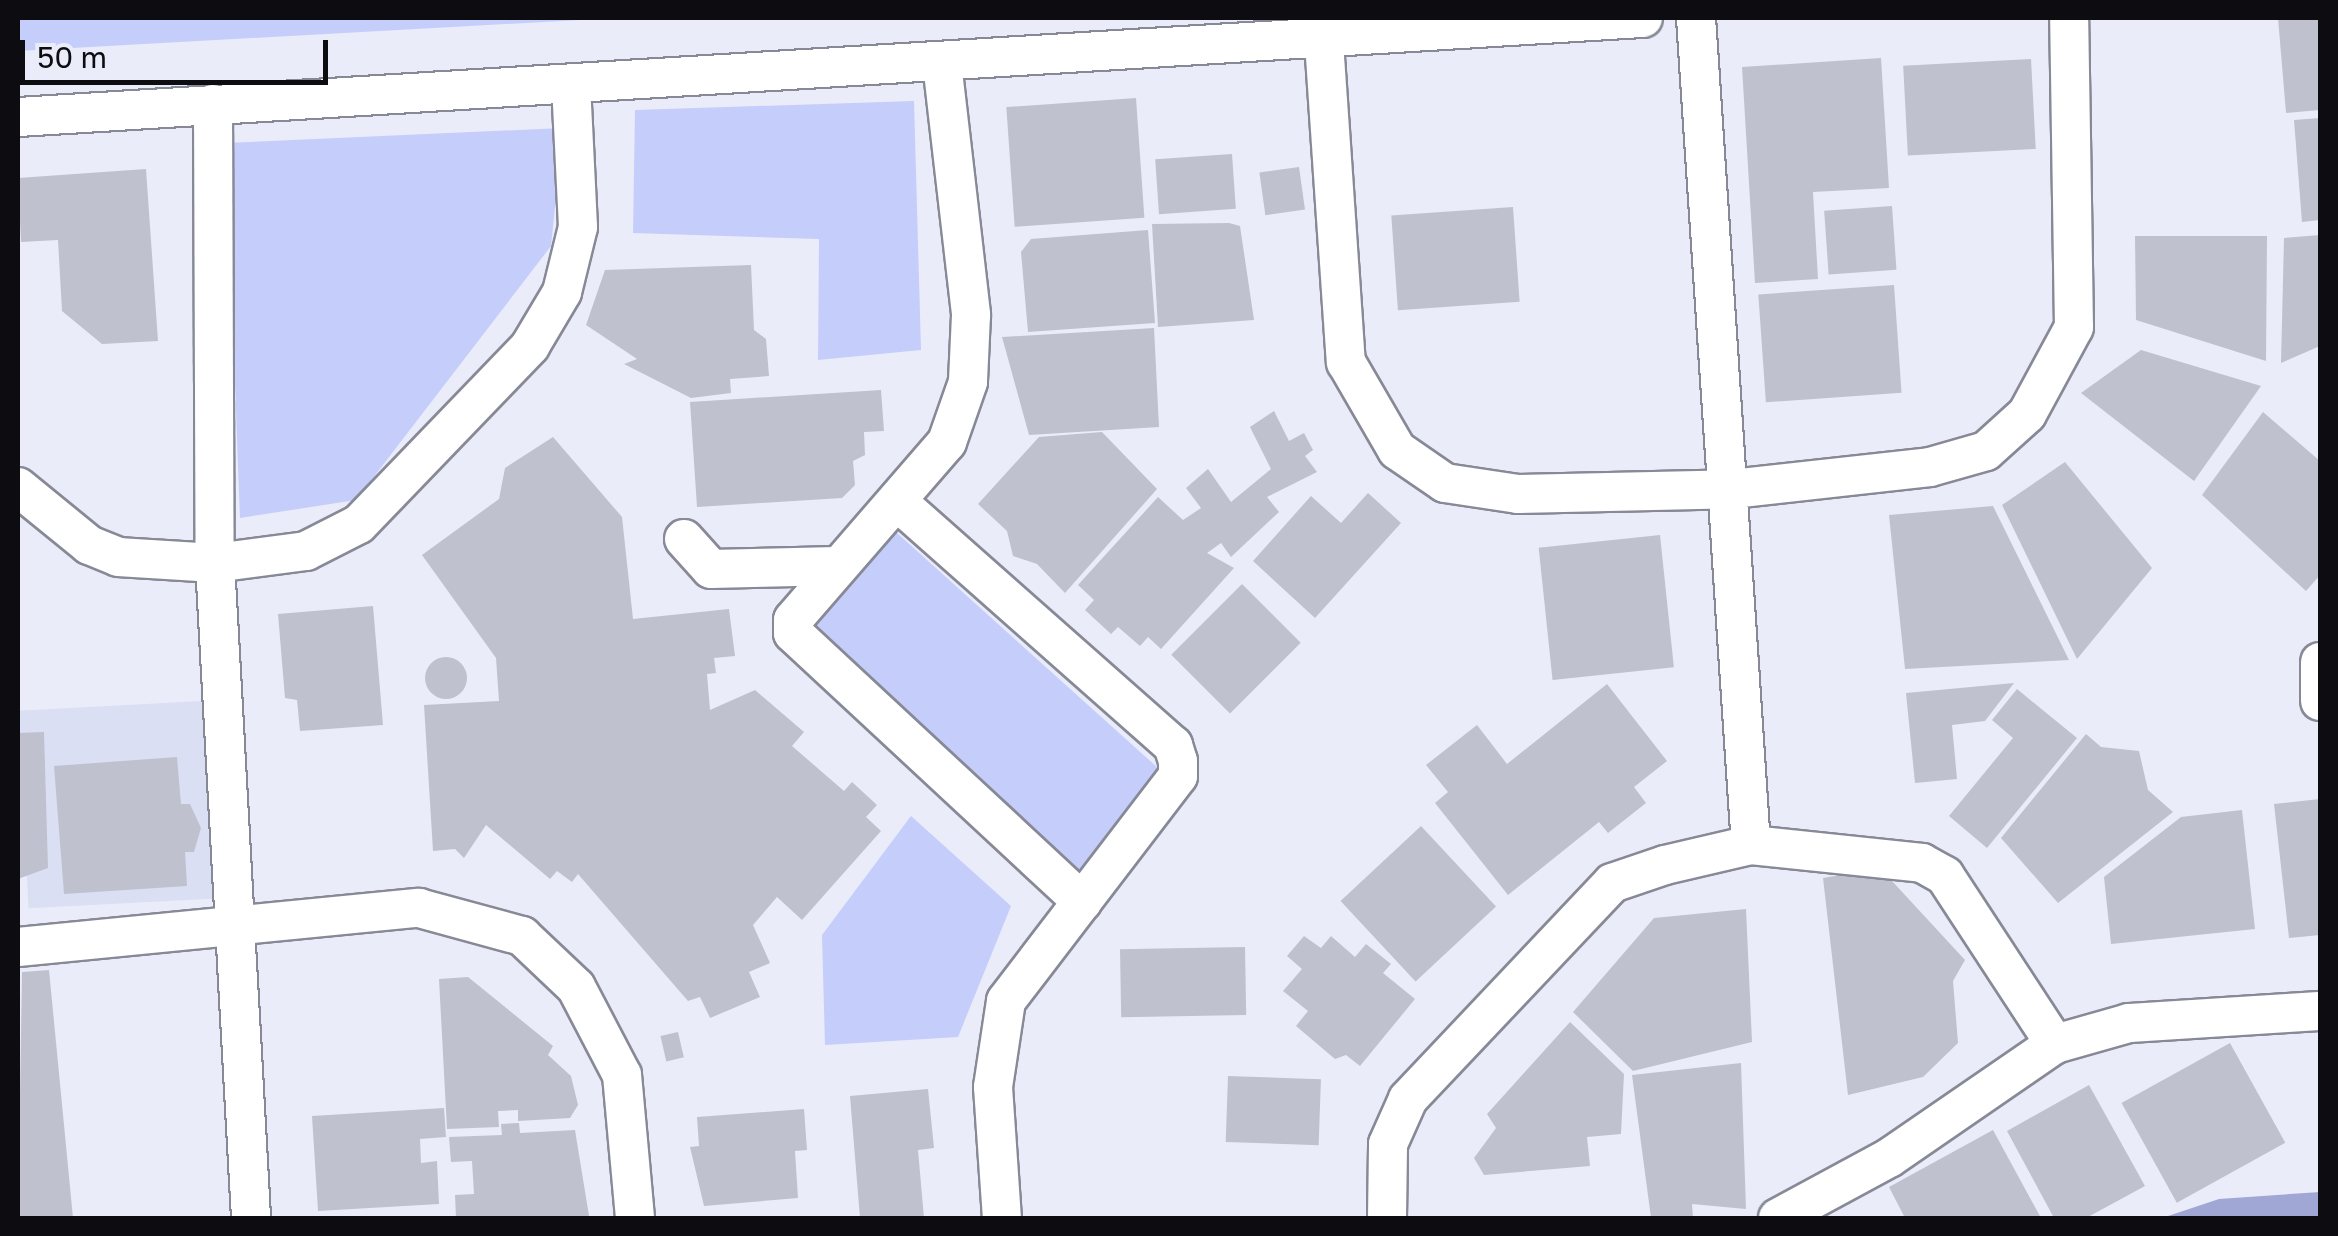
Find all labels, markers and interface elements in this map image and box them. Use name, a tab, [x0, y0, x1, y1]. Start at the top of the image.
scale bar	[25, 20, 332, 82]
text: 50 m	[37, 39, 107, 75]

